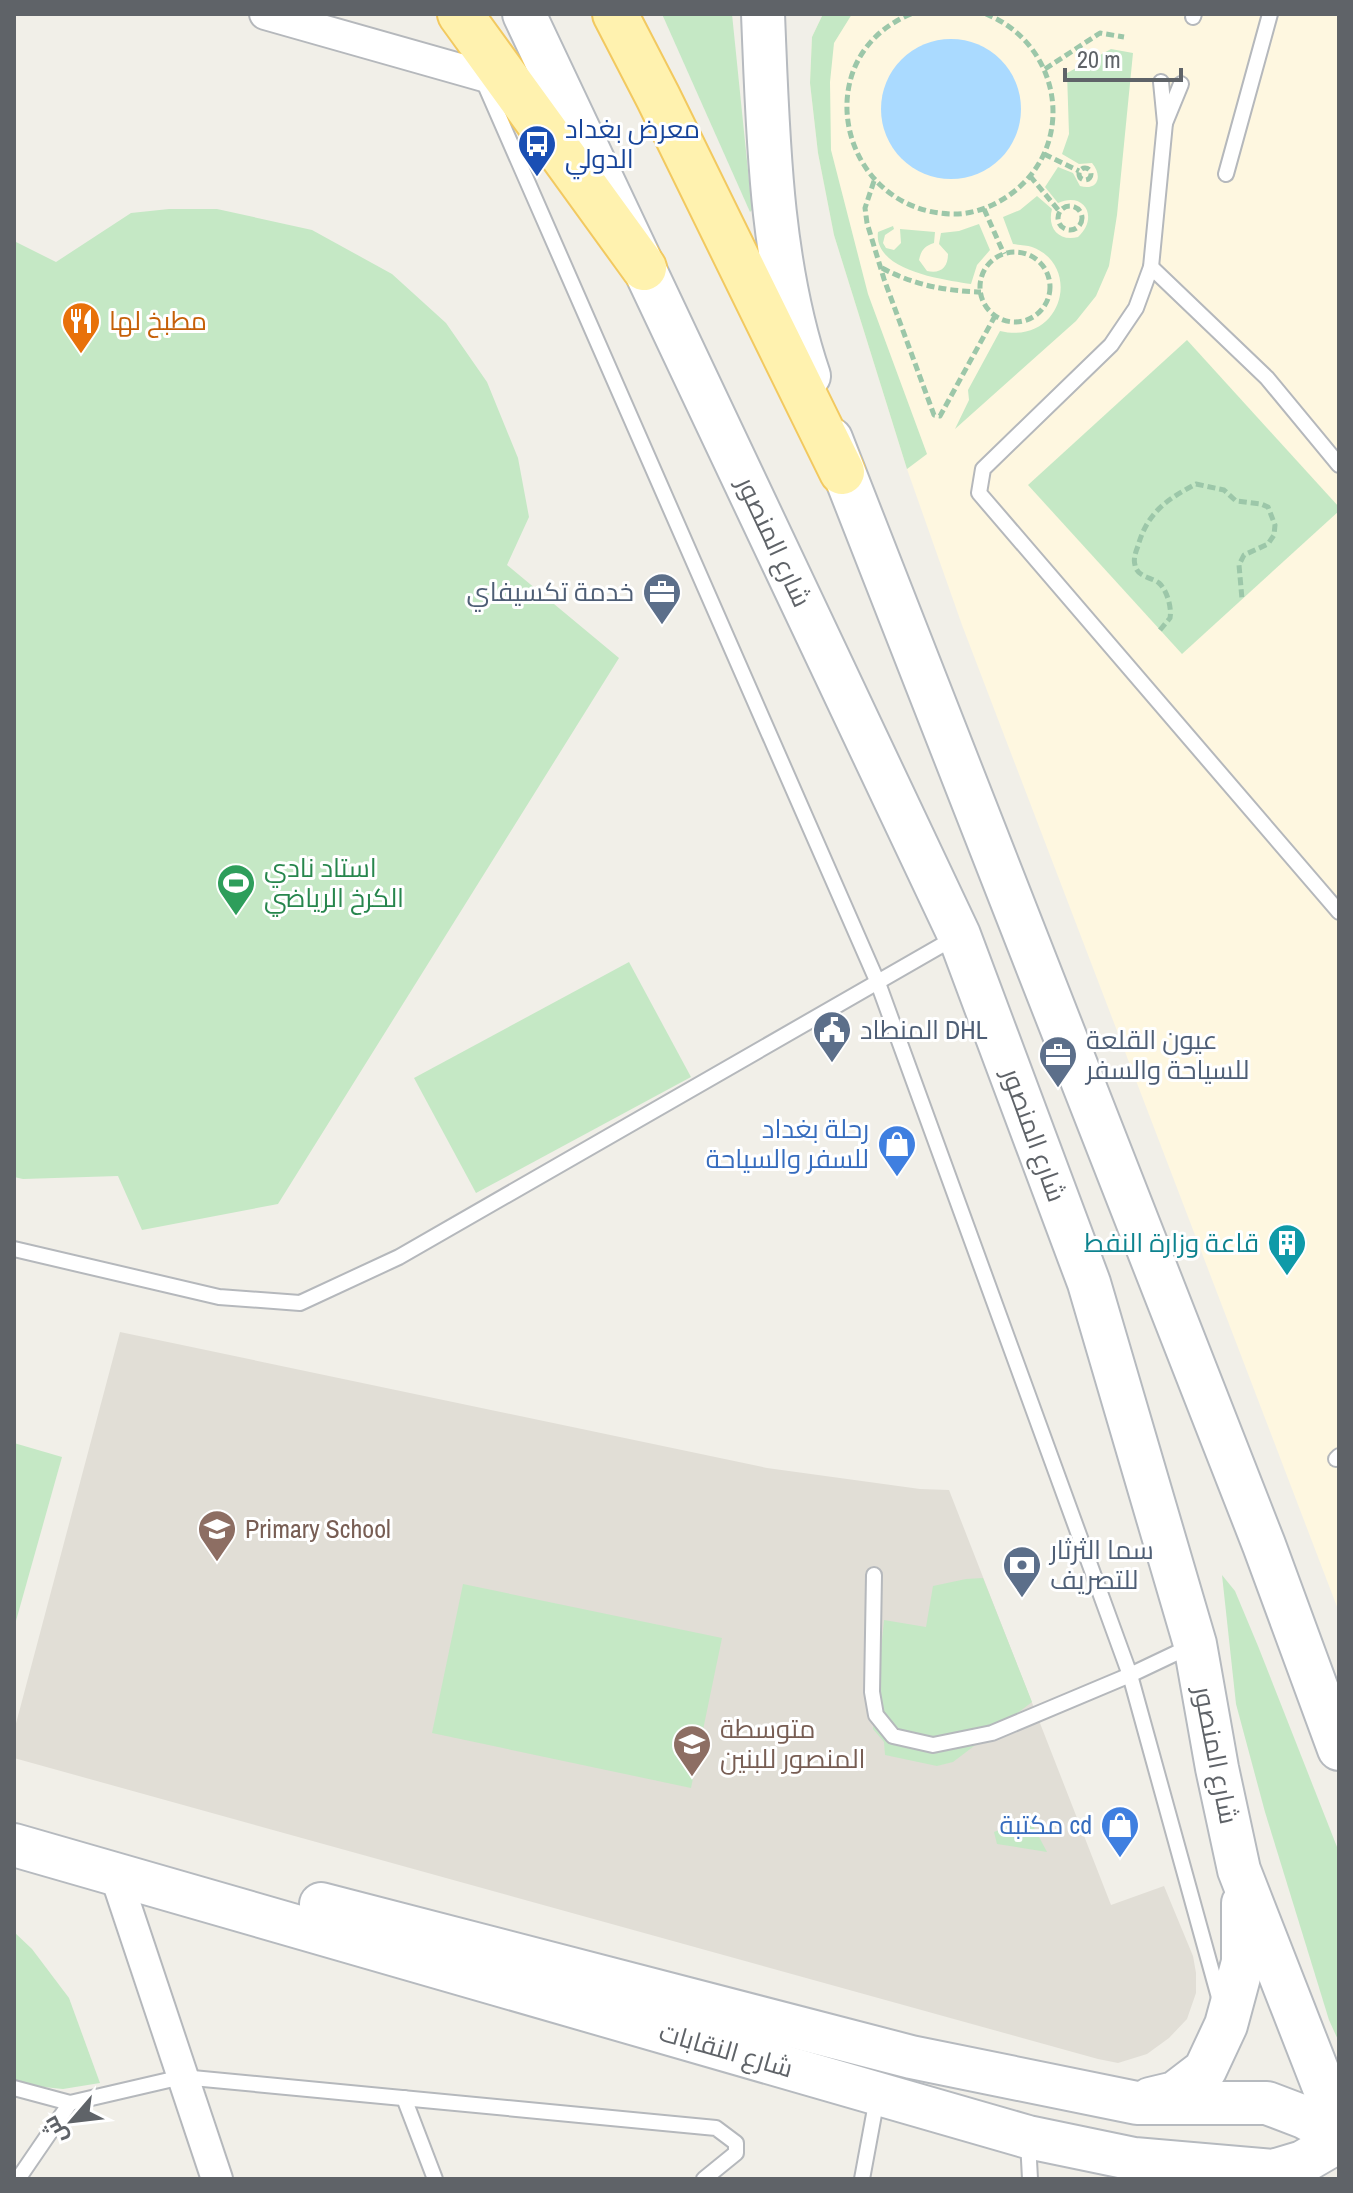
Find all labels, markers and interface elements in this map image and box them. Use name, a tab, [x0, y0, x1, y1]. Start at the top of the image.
scale bar	[1065, 32, 1181, 82]
text: 20 m	[1077, 43, 1121, 75]
place label: معرض بغداد الدولي	[565, 111, 700, 180]
bus stop icon: معرض بغداد الدولي	[516, 123, 558, 178]
restaurant icon: مطبخ لها	[60, 300, 102, 355]
place label: مطبخ لها	[109, 303, 207, 338]
street label: شارع المنصور	[728, 469, 820, 612]
office icon: خدمة تكسيفاي	[641, 571, 683, 626]
place label: خدمة تكسيفاي	[466, 574, 634, 612]
place label: استاد نادي الكرخ الرياضي	[264, 850, 404, 917]
sports icon: استاد نادي الكرخ الرياضي	[215, 862, 257, 917]
public building icon: المنطاد DHL	[811, 1009, 853, 1064]
place label: المنطاد DHL	[860, 1012, 988, 1047]
place label: عيون القلعة للسياحة والسفر	[1084, 1022, 1249, 1087]
office icon: عيون القلعة للسياحة والسفر	[1037, 1034, 1079, 1089]
street label: شارع المنصور	[993, 1061, 1075, 1206]
place label: رحلة بغداد للسفر والسياحة	[706, 1111, 869, 1176]
shop icon: رحلة بغداد للسفر والسياحة	[876, 1123, 918, 1178]
building icon: قاعة وزارة النفط	[1266, 1222, 1308, 1277]
place label: قاعة وزارة النفط	[1084, 1225, 1259, 1260]
school or university icon: Primary School	[196, 1508, 238, 1563]
place label: Primary School	[245, 1511, 391, 1546]
place label: سما الثرثار للتصريف	[1048, 1532, 1154, 1597]
bank icon: سما الثرثار للتصريف	[1001, 1544, 1043, 1599]
street label: شارع المنصور	[1186, 1681, 1247, 1827]
place label: متوسطة المنصور للبنين	[720, 1711, 866, 1776]
school or university icon: متوسطة المنصور للبنين	[671, 1723, 713, 1778]
shop icon: مكتبة cd	[1099, 1804, 1141, 1859]
place label: مكتبة cd	[999, 1807, 1092, 1842]
street label: شارع النقابات	[655, 2014, 797, 2085]
north arrow	[32, 2081, 112, 2161]
text: ش	[34, 2111, 74, 2150]

